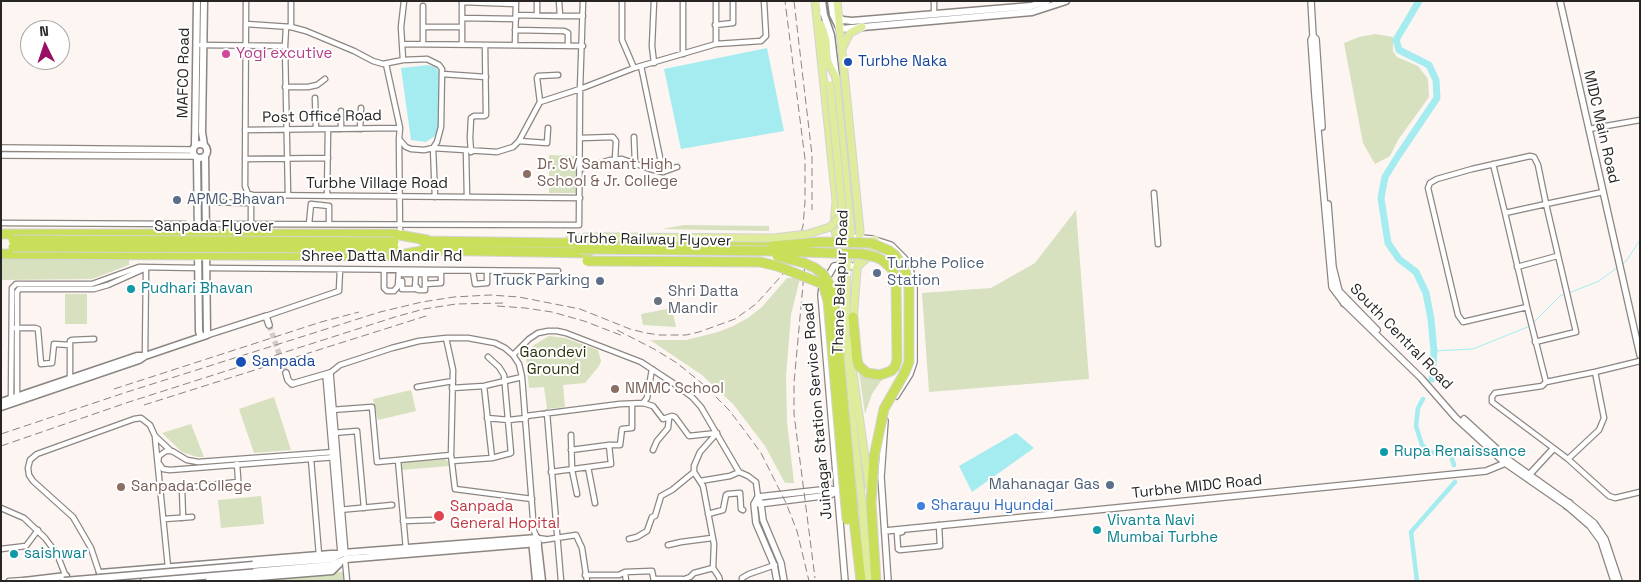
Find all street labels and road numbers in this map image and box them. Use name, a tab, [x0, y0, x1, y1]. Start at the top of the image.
street label: MAFCO Road	[174, 27, 194, 119]
street label: MIDC Main Road	[1579, 69, 1623, 185]
street label: Post Office Road	[262, 107, 382, 127]
street label: Turbhe Village Road	[306, 175, 448, 193]
street label: Thane Belapur Road	[829, 209, 853, 355]
street label: Sanpada Flyover	[154, 218, 274, 236]
street label: Turbhe Railway Flyover	[566, 230, 732, 250]
street label: Shree Datta Mandir Rd	[302, 248, 462, 266]
street label: South Central Road	[1346, 280, 1456, 394]
street label: Juinagar Station Service Road	[800, 302, 836, 520]
street label: Turbhe MIDC Road	[1131, 471, 1263, 503]

